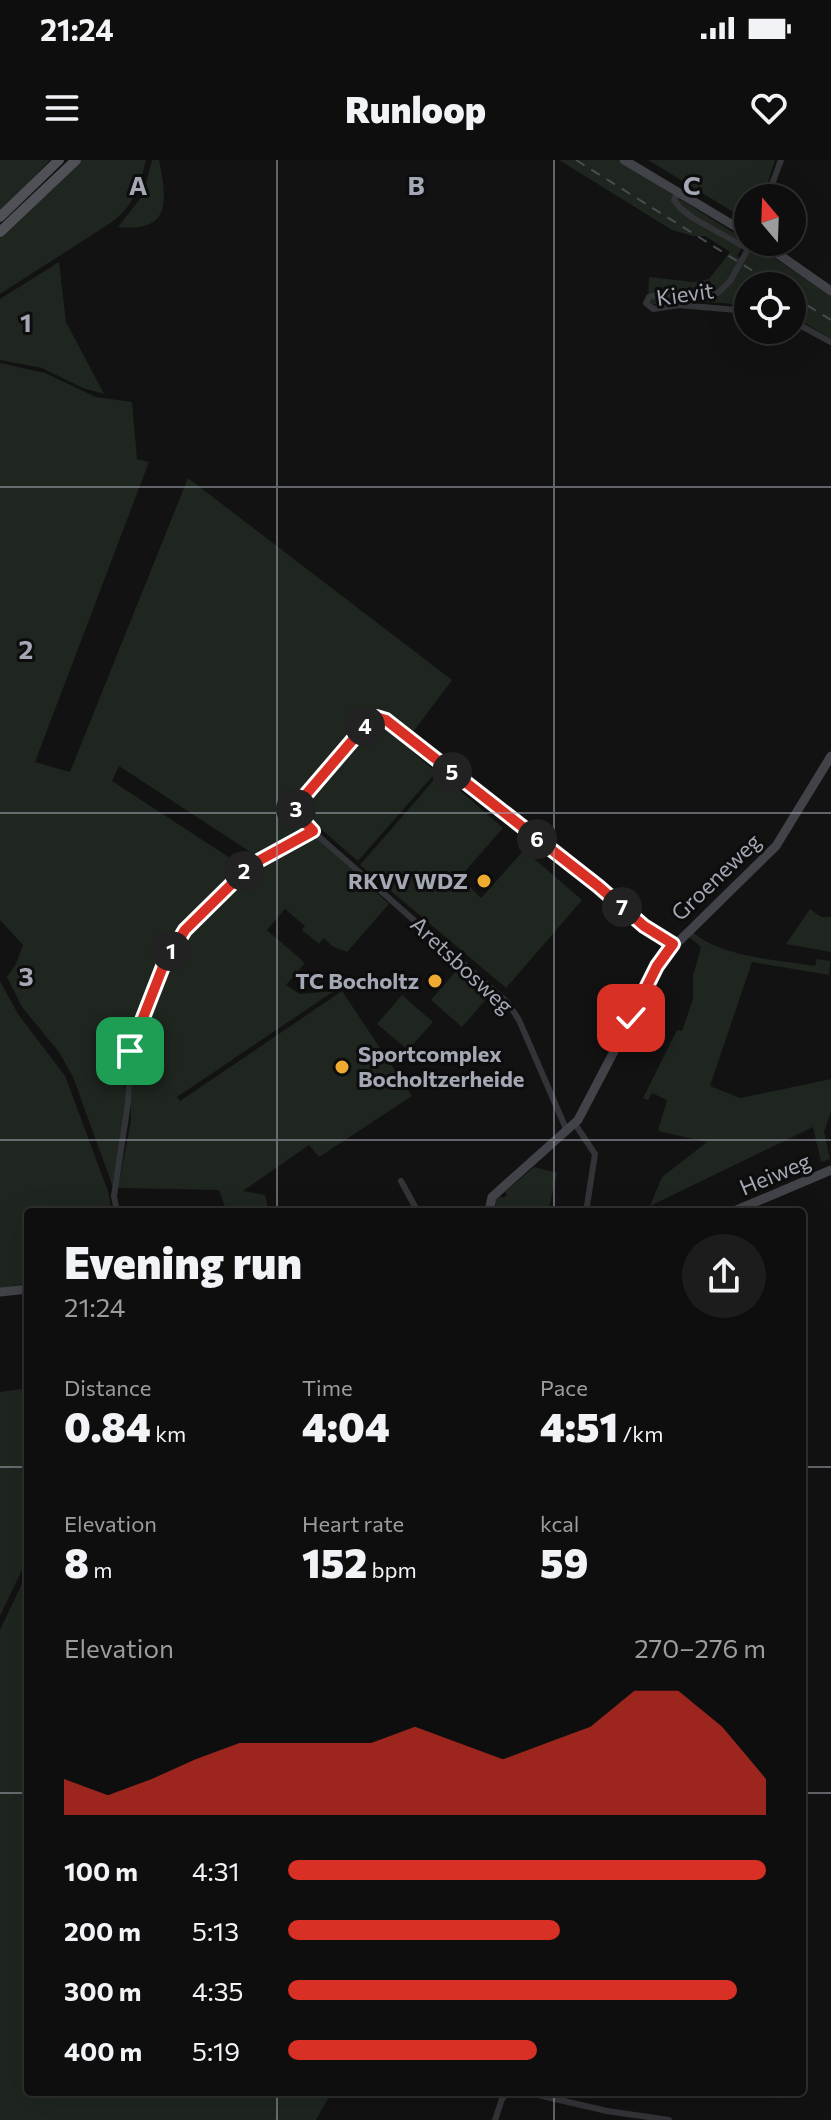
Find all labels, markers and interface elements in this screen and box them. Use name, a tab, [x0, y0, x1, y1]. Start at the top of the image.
text: 21:24	[40, 10, 114, 47]
icon: menu	[40, 86, 84, 130]
text: Runloop	[345, 86, 486, 130]
icon: heart	[747, 86, 791, 130]
text: A	[129, 169, 148, 200]
text: B	[407, 169, 425, 200]
text: C	[683, 169, 701, 200]
north arrow	[734, 184, 806, 256]
map controls	[734, 184, 806, 344]
button: locate	[734, 272, 806, 344]
street label: Kievit	[654, 276, 715, 311]
text: 1	[20, 306, 32, 337]
text: 2	[19, 633, 33, 664]
pin: 4	[345, 706, 385, 746]
text: 4	[358, 712, 372, 739]
pin: 5	[432, 752, 472, 792]
text: 5	[446, 758, 458, 785]
pin: 3	[276, 789, 316, 829]
text: 3	[290, 795, 302, 822]
pin: 6	[517, 819, 557, 859]
text: 6	[530, 825, 544, 852]
street label: Groeneweg	[665, 827, 766, 926]
pin: 2	[224, 851, 264, 891]
text: 2	[238, 857, 250, 884]
place label: RKVV WDZ	[348, 867, 468, 894]
marker: RKVV WDZ	[475, 872, 493, 890]
pin: 7	[602, 887, 642, 927]
text: 7	[616, 893, 628, 920]
street label: Aretsbosweg	[405, 910, 519, 1019]
pin: 1	[151, 931, 191, 971]
text: 1	[166, 937, 176, 964]
text: 3	[18, 960, 34, 991]
place label: TC Bocholtz	[295, 967, 419, 994]
marker: TC Bocholtz	[426, 972, 444, 990]
pin	[597, 984, 665, 1052]
icon: check	[609, 996, 653, 1040]
pin	[96, 1017, 164, 1085]
icon: arrive	[108, 1029, 152, 1073]
place label: Sportcomplex Bocholtzerheide	[358, 1040, 524, 1092]
marker: Sportcomplex Bocholtzerheide	[333, 1058, 351, 1076]
street label: Heiweg	[735, 1147, 814, 1201]
text: Evening run	[64, 1234, 302, 1288]
button: share	[682, 1234, 766, 1318]
text: 21:24	[64, 1291, 125, 1322]
text: Distance	[64, 1374, 151, 1401]
text: Time	[302, 1374, 353, 1401]
text: Pace	[540, 1374, 588, 1401]
text: 0.84	[64, 1401, 151, 1450]
text: 4:04	[302, 1401, 390, 1450]
text: 4:51	[540, 1401, 618, 1450]
text: km	[151, 1420, 186, 1447]
text: /km	[618, 1420, 663, 1447]
text: Elevation	[64, 1510, 157, 1537]
text: Heart rate	[302, 1510, 404, 1537]
text: kcal	[540, 1510, 579, 1537]
text: 8	[64, 1537, 89, 1586]
text: 152	[302, 1537, 367, 1586]
text: 59	[540, 1537, 588, 1586]
text: m	[89, 1556, 112, 1583]
text: bpm	[367, 1556, 417, 1583]
text: Elevation	[64, 1632, 174, 1663]
text: 270–276 m	[634, 1632, 766, 1663]
text: 100 m	[64, 1855, 138, 1886]
text: 4:31	[192, 1855, 240, 1886]
text: 200 m	[64, 1915, 141, 1946]
text: 5:13	[192, 1915, 239, 1946]
text: 300 m	[64, 1975, 141, 2006]
text: 4:35	[192, 1975, 244, 2006]
text: 400 m	[64, 2035, 142, 2066]
text: 5:19	[192, 2035, 240, 2066]

